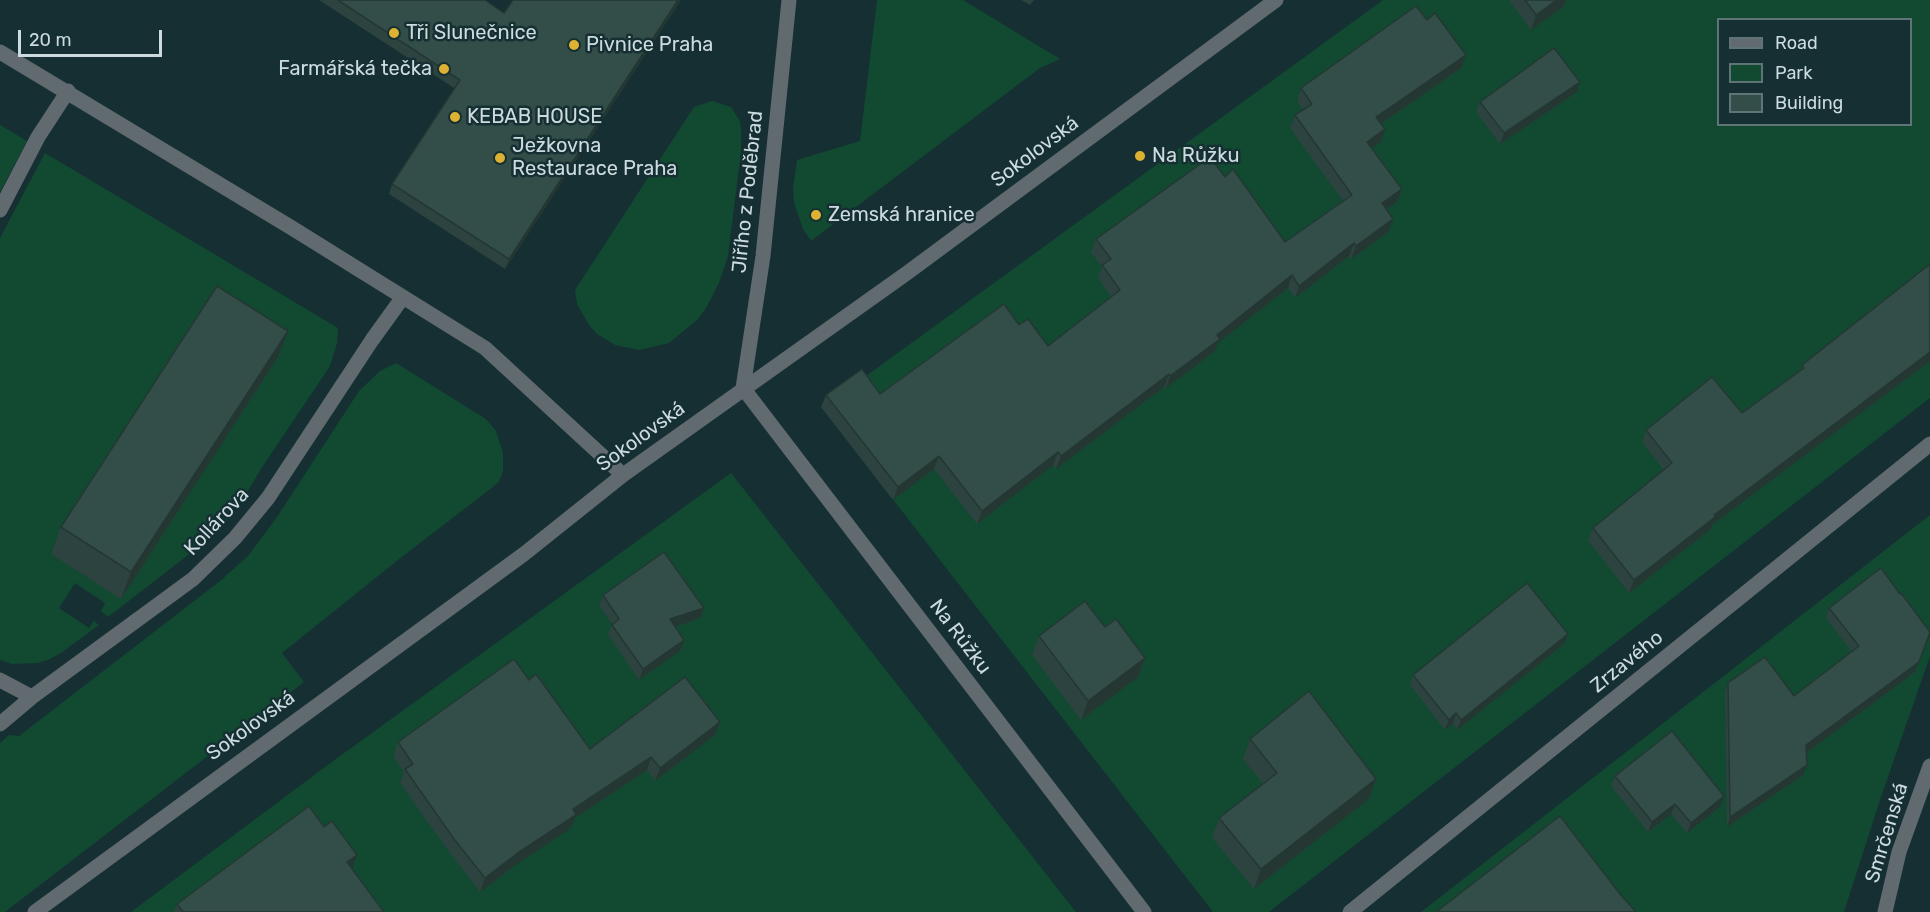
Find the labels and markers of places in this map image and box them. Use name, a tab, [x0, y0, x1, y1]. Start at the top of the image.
place label: Tři Slunečnice	[406, 21, 537, 45]
marker: Tři Slunečnice	[387, 26, 401, 40]
place label: Pivnice Praha	[586, 33, 713, 57]
marker: Pivnice Praha	[567, 38, 581, 52]
place label: Farmářská tečka	[278, 57, 432, 81]
marker: Farmářská tečka	[437, 62, 451, 76]
place label: KEBAB HOUSE	[467, 105, 602, 129]
marker: KEBAB HOUSE	[448, 110, 462, 124]
place label: Ježkovna Restaurace Praha	[512, 134, 677, 181]
place label: Na Růžku	[1152, 144, 1240, 168]
marker: Na Růžku	[1133, 149, 1147, 163]
marker: Ježkovna Restaurace Praha	[493, 151, 507, 165]
place label: Zemská hranice	[828, 203, 975, 227]
marker: Zemská hranice	[809, 208, 823, 222]

